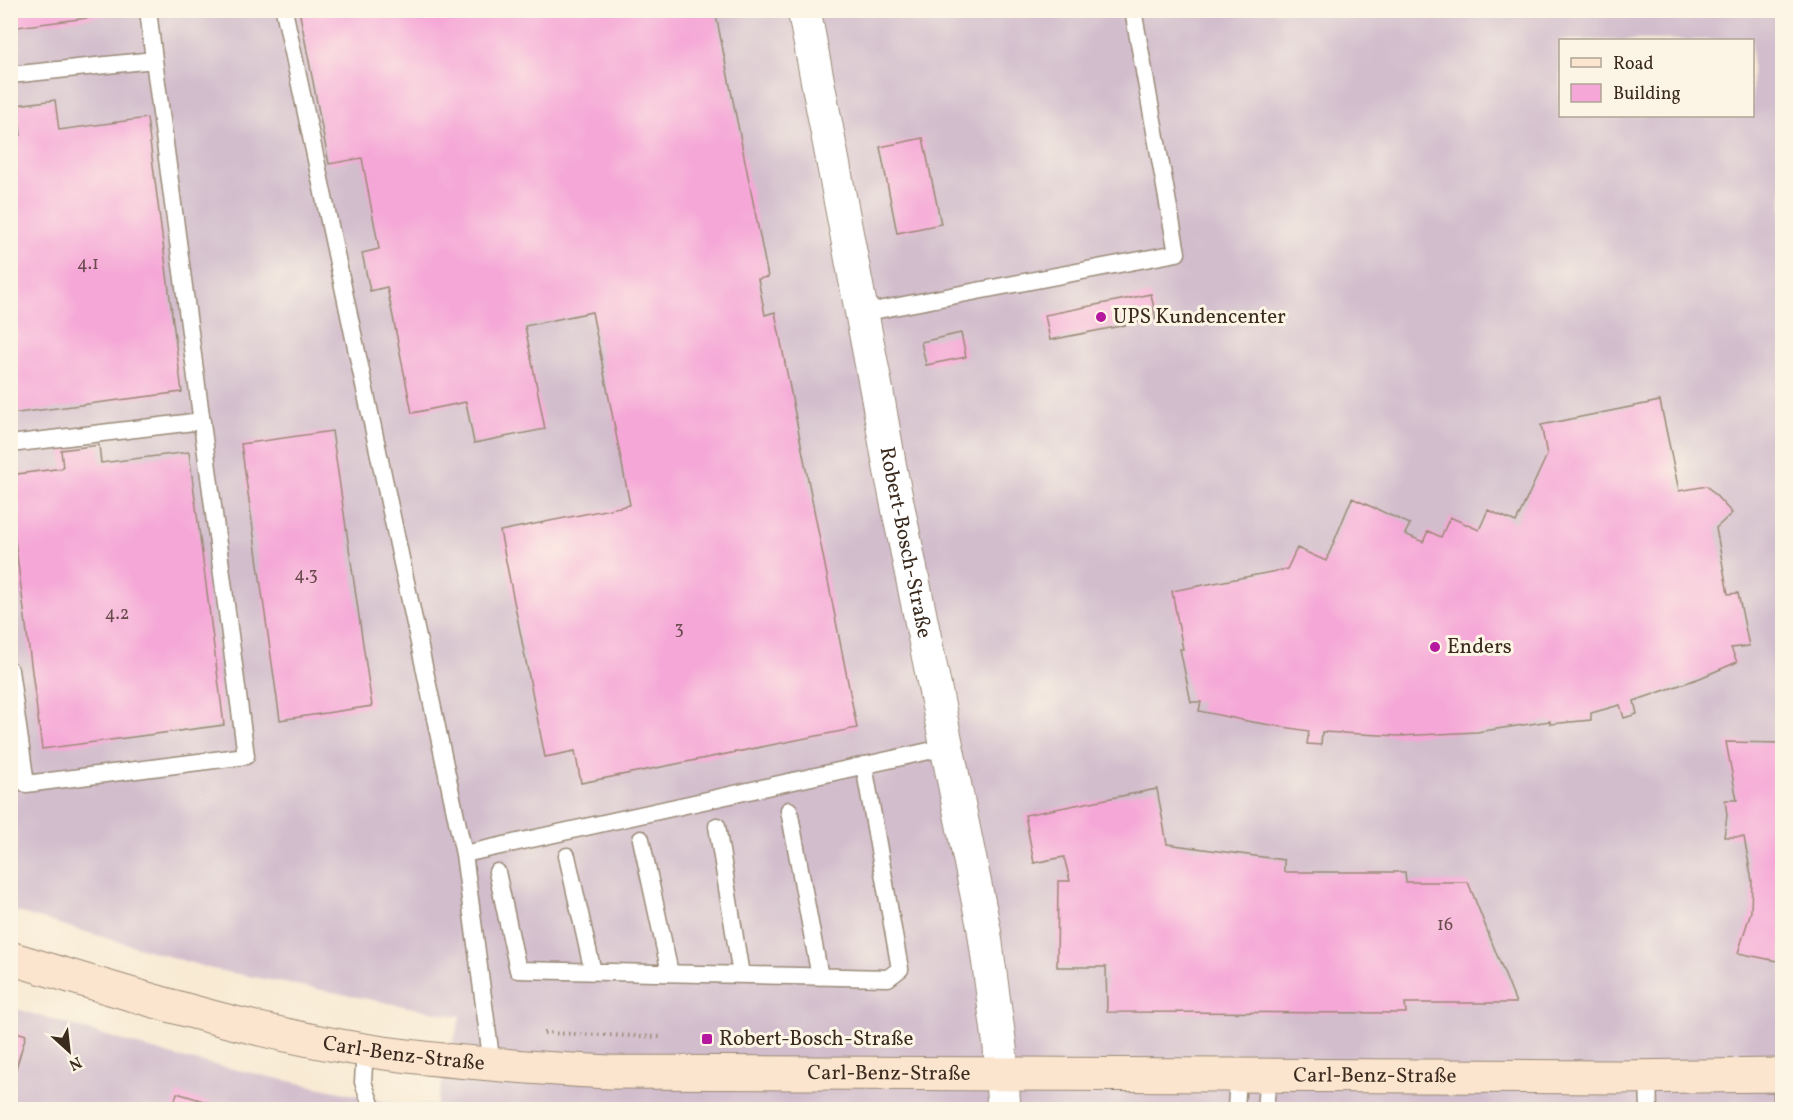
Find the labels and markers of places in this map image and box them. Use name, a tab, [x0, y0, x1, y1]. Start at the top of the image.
place label: UPS Kundencenter	[1113, 303, 1286, 332]
marker: UPS Kundencenter	[1094, 310, 1108, 324]
place label: Enders	[1447, 633, 1512, 662]
marker: Enders	[1428, 640, 1442, 654]
place label: Robert-Bosch-Straße	[719, 1025, 913, 1054]
marker: Robert-Bosch-Straße	[700, 1032, 714, 1046]

